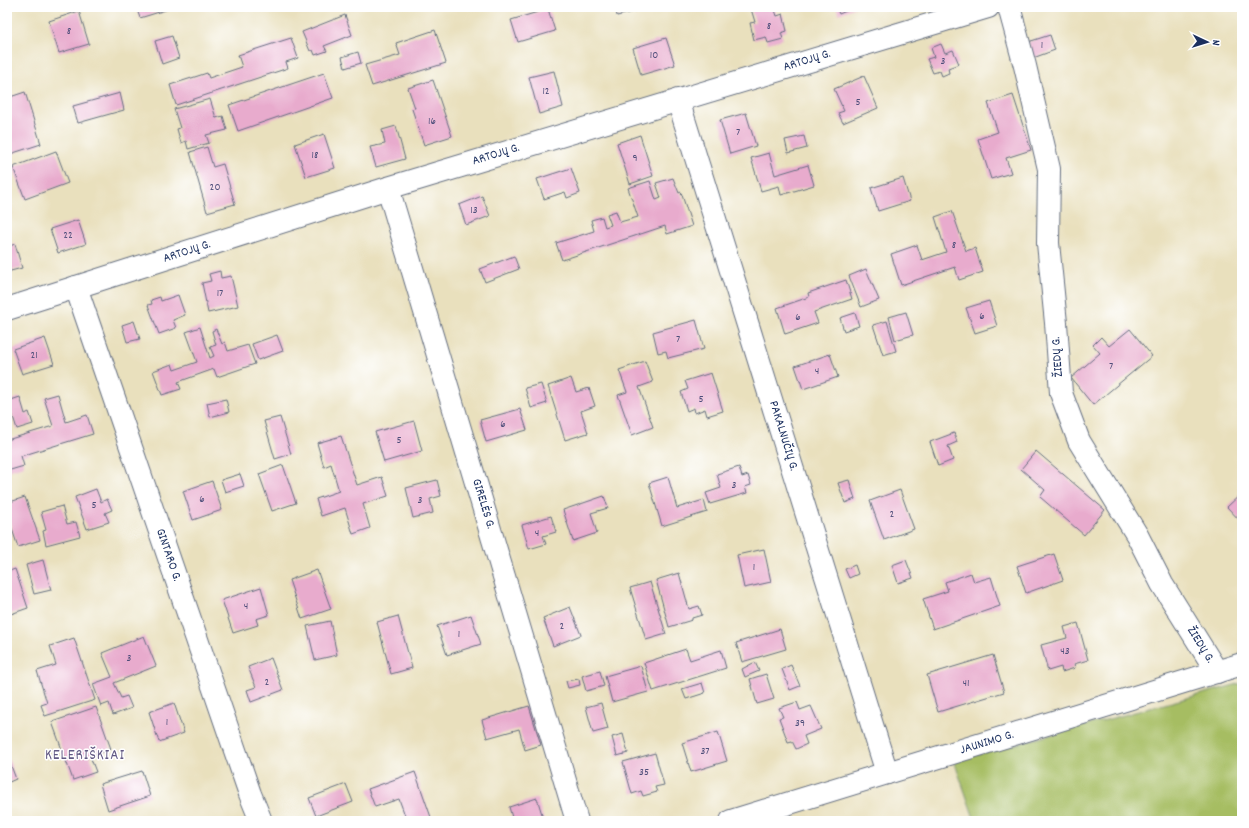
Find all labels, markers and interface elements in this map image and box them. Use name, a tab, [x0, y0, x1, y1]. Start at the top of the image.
house number: 8	[767, 19, 771, 35]
north arrow	[1187, 22, 1227, 62]
house number: 8	[67, 24, 71, 40]
house number: 1	[1041, 38, 1043, 54]
text: N	[1207, 39, 1223, 46]
street label: ARTOJŲ G.	[781, 45, 833, 77]
house number: 10	[650, 48, 658, 64]
house number: 3	[941, 54, 946, 70]
house number: 12	[542, 84, 550, 100]
house number: 5	[855, 95, 861, 111]
house number: 16	[428, 114, 436, 130]
house number: 7	[736, 125, 740, 141]
street label: ARTOJŲ G.	[470, 139, 522, 171]
house number: 18	[312, 148, 318, 164]
house number: 9	[632, 151, 638, 167]
house number: 20	[210, 180, 220, 196]
house number: 13	[470, 203, 478, 219]
house number: 22	[63, 228, 73, 244]
street label: ARTOJŲ G.	[161, 235, 213, 269]
house number: 8	[952, 238, 956, 254]
house number: 17	[217, 286, 223, 302]
house number: 6	[979, 309, 985, 325]
house number: 6	[795, 310, 801, 326]
house number: 7	[676, 332, 680, 348]
street label: ŽIEDŲ G.	[1047, 336, 1069, 378]
house number: 21	[30, 348, 38, 364]
house number: 7	[1109, 359, 1113, 375]
house number: 4	[815, 364, 819, 380]
house number: 5	[698, 392, 704, 408]
street label: PAKALNUČIŲ G.	[763, 399, 803, 473]
house number: 6	[500, 417, 506, 433]
house number: 5	[396, 433, 402, 449]
street label: GIRELĖS G.	[466, 477, 500, 531]
house number: 3	[732, 478, 737, 494]
house number: 6	[199, 492, 205, 508]
house number: 3	[418, 493, 423, 509]
house number: 5	[91, 498, 97, 514]
house number: 2	[890, 507, 895, 523]
street label: GINTARO G.	[150, 526, 186, 584]
house number: 4	[535, 526, 539, 542]
house number: 1	[753, 560, 755, 576]
house number: 4	[244, 599, 248, 615]
house number: 2	[560, 619, 565, 635]
street label: ŽIEDŲ G.	[1181, 623, 1219, 667]
house number: 1	[458, 627, 460, 643]
house number: 43	[1060, 644, 1070, 660]
house number: 3	[127, 651, 132, 667]
house number: 2	[265, 675, 270, 691]
house number: 41	[963, 676, 969, 692]
house number: 1	[166, 715, 168, 731]
house number: 39	[795, 716, 805, 732]
street label: JAUNIMO G.	[958, 726, 1016, 760]
house number: 37	[700, 744, 710, 760]
district label: KELERIŠKIAI	[45, 745, 125, 767]
house number: 35	[639, 765, 649, 781]

